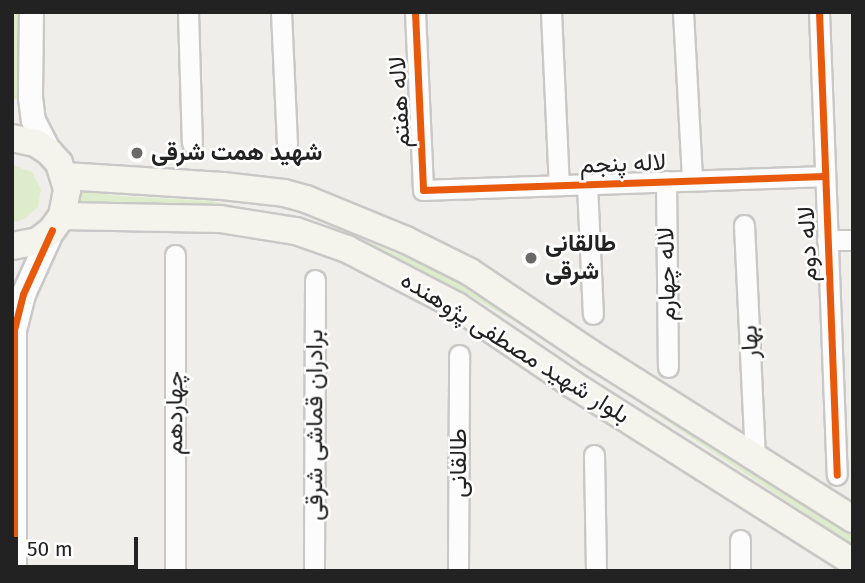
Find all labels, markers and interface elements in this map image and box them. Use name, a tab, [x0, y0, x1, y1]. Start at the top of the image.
street label: لاله هفتم	[383, 55, 417, 149]
place label: شهید همت شرقی	[151, 139, 322, 167]
marker: شهید همت شرقی	[129, 145, 145, 161]
street label: لاله پنجم	[579, 148, 667, 180]
street label: لاله دوم	[792, 206, 824, 282]
street label: لاله چهارم	[652, 227, 682, 321]
place label: طالقانی شرقی	[545, 230, 616, 286]
marker: طالقانی شرقی	[523, 250, 539, 266]
street label: بلوار شهید مصطفی پژوهنده	[395, 266, 635, 430]
street label: بهار	[735, 325, 765, 359]
street label: برادران قماشی شرقی	[301, 329, 329, 521]
street label: چهاردهم	[161, 371, 189, 455]
street label: طالقانی	[445, 428, 473, 498]
scale bar	[18, 524, 142, 568]
text: 50 m	[27, 536, 73, 562]

